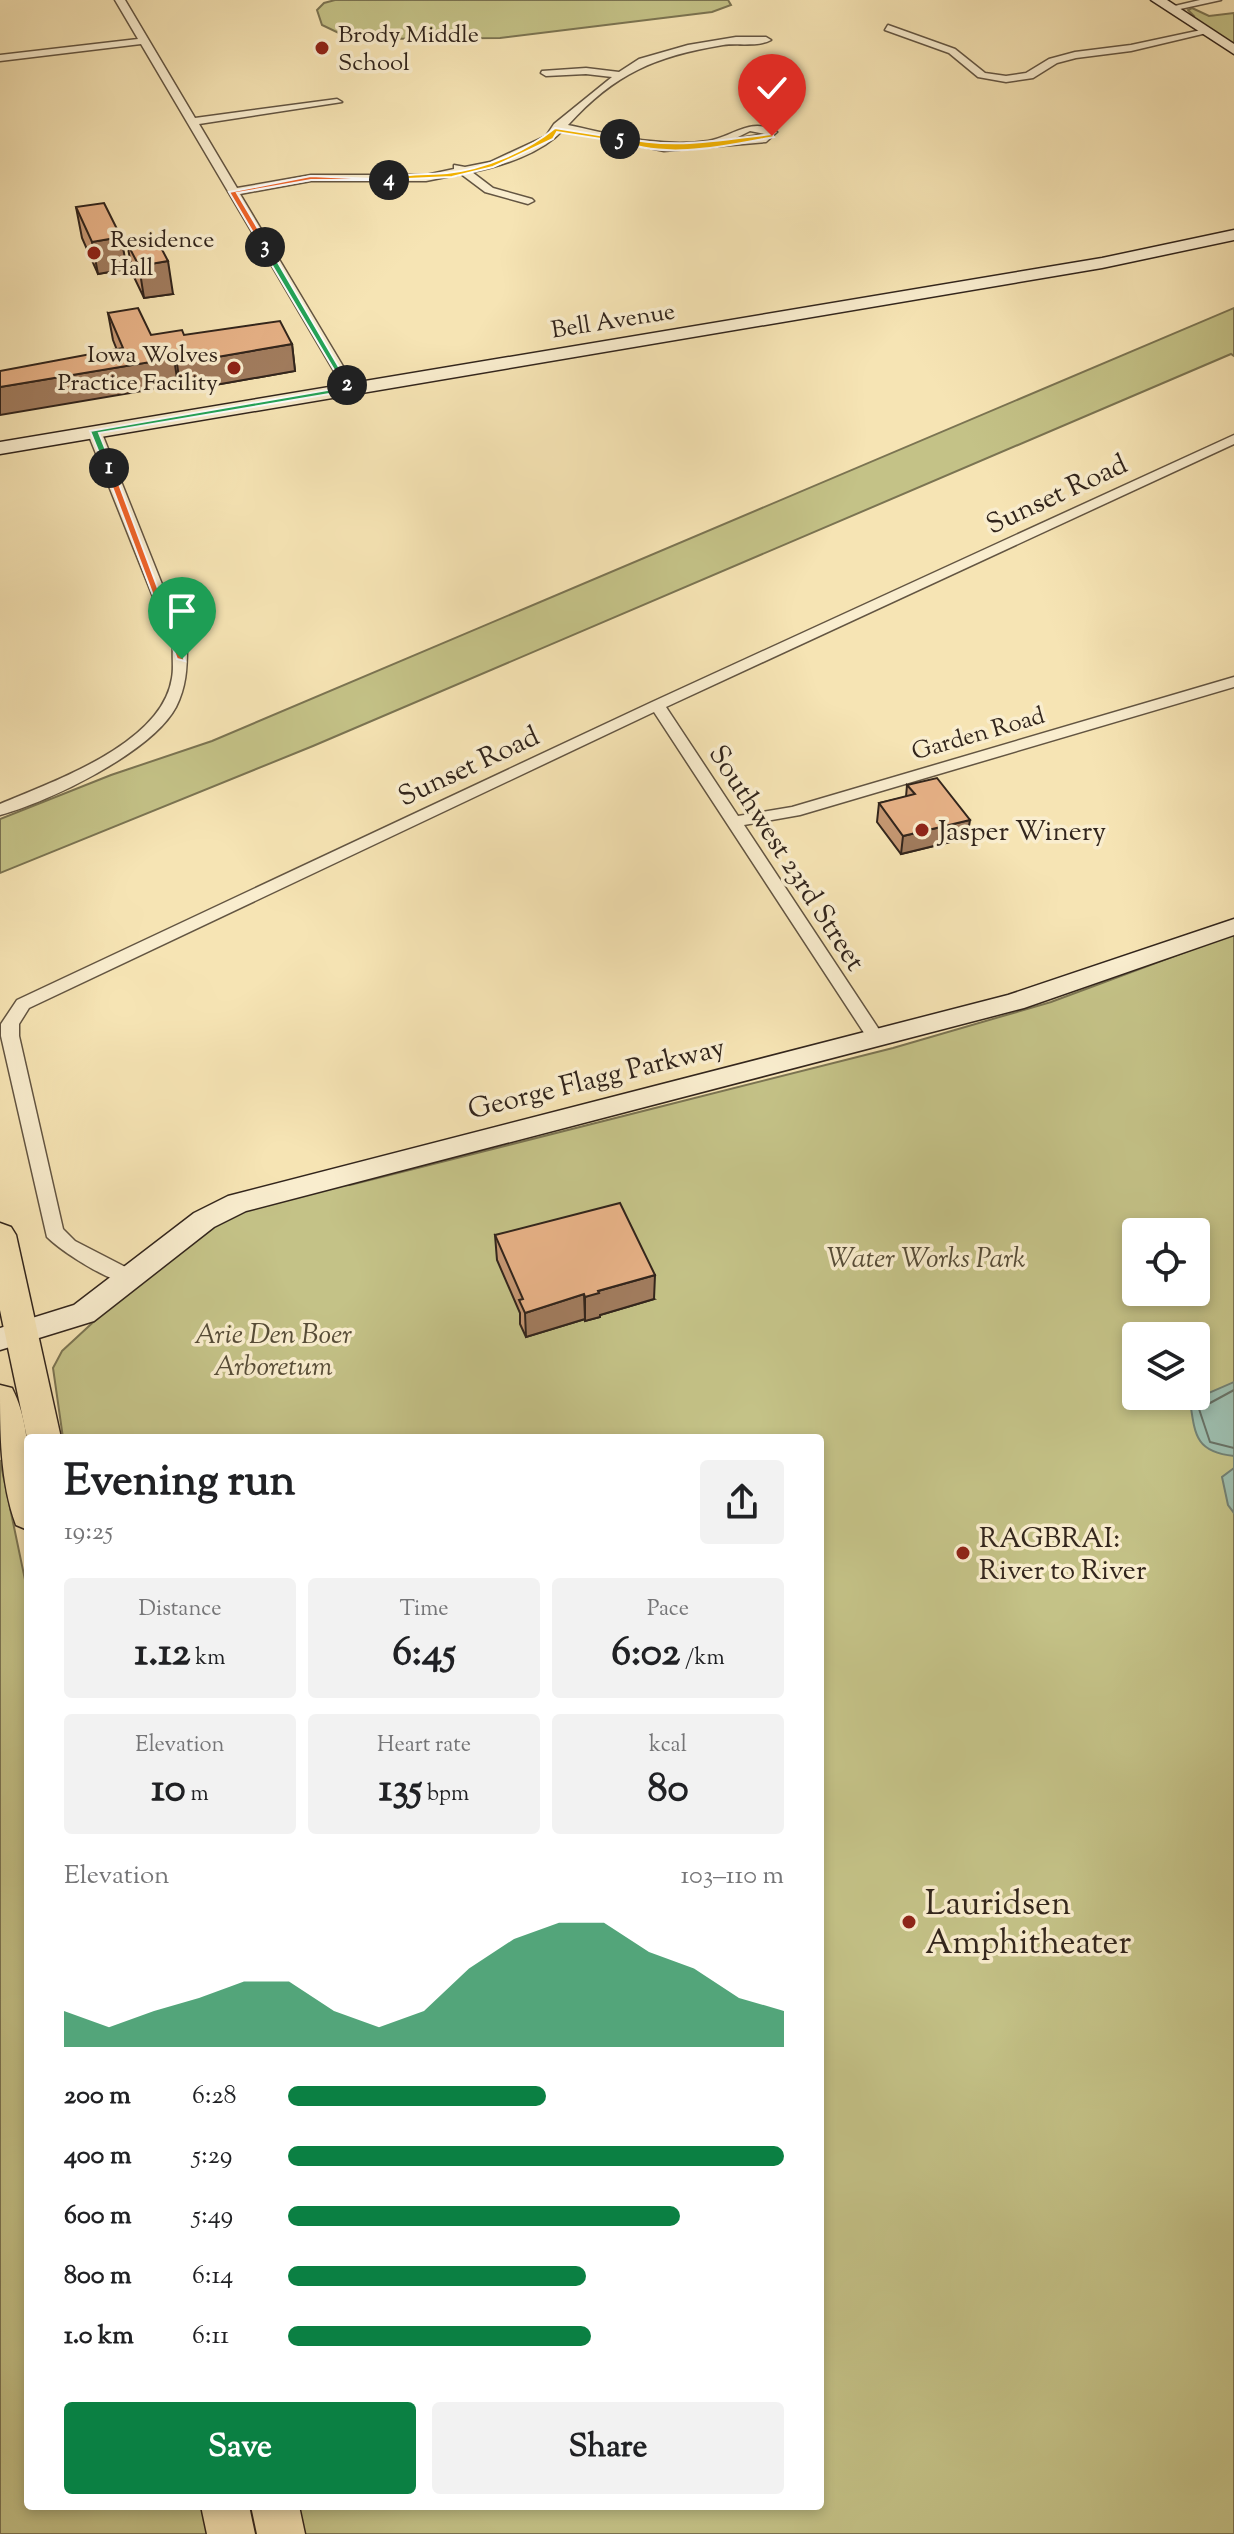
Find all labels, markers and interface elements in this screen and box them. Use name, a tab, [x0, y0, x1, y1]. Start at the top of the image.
place label: Brody Middle School	[338, 19, 479, 81]
marker: Brody Middle School	[313, 39, 331, 57]
pin	[738, 54, 806, 136]
icon: check	[750, 66, 794, 110]
pin: 5	[600, 119, 640, 159]
text: 5	[616, 123, 624, 155]
pin: 4	[369, 160, 409, 200]
text: 4	[383, 164, 395, 196]
place label: Residence Hall	[110, 224, 214, 286]
pin: 3	[245, 227, 285, 267]
text: 3	[261, 231, 269, 263]
marker: Residence Hall	[85, 244, 103, 262]
street label: Bell Avenue	[549, 295, 678, 349]
place label: Iowa Wolves Practice Facility	[57, 339, 218, 401]
marker: Iowa Wolves Practice Facility	[225, 359, 243, 377]
pin: 2	[327, 365, 367, 405]
text: 2	[342, 369, 352, 401]
street label: Sunset Road	[980, 445, 1135, 546]
pin: 1	[89, 448, 129, 488]
text: 1	[105, 452, 113, 484]
pin	[148, 577, 216, 659]
icon: arrive	[160, 589, 204, 633]
street label: Garden Road	[908, 700, 1050, 770]
street label: Sunset Road	[392, 717, 547, 818]
street label: Southwest 23rd Street	[697, 738, 874, 980]
place label: Jasper Winery	[936, 813, 1106, 853]
marker: Jasper Winery	[913, 821, 931, 839]
street label: George Flagg Parkway	[464, 1029, 730, 1131]
map controls	[1122, 1218, 1210, 1410]
button: locate	[1122, 1218, 1210, 1306]
park label: Water Works Park	[827, 1240, 1026, 1280]
park label: Arie Den Boer Arboretum	[194, 1316, 352, 1388]
button: layers	[1122, 1322, 1210, 1410]
text: Evening run	[64, 1452, 296, 1515]
button: share	[700, 1460, 784, 1544]
text: 19:25	[64, 1514, 113, 1551]
place label: RAGBRAI: River to River	[979, 1520, 1147, 1592]
marker: RAGBRAI: River to River	[954, 1544, 972, 1562]
text: Distance	[139, 1594, 221, 1626]
text: Time	[400, 1594, 448, 1626]
text: Pace	[647, 1594, 689, 1626]
text: 1.12	[135, 1626, 191, 1683]
text: 6:45	[392, 1626, 456, 1683]
text: 6:02	[611, 1626, 680, 1683]
text: km	[191, 1643, 225, 1675]
text: /km	[680, 1643, 725, 1675]
text: Elevation	[135, 1730, 225, 1762]
text: Heart rate	[377, 1730, 471, 1762]
text: kcal	[649, 1730, 687, 1762]
text: 10	[151, 1762, 186, 1819]
text: 135	[379, 1762, 422, 1819]
text: 80	[647, 1762, 689, 1819]
text: m	[186, 1779, 209, 1811]
text: bpm	[422, 1779, 469, 1811]
text: Elevation	[64, 1858, 169, 1895]
text: 103–110 m	[680, 1858, 784, 1895]
place label: Lauridsen Amphitheater	[925, 1881, 1131, 1969]
marker: Lauridsen Amphitheater	[900, 1913, 918, 1931]
text: 200 m	[64, 2078, 131, 2115]
text: 6:28	[192, 2078, 237, 2115]
text: 400 m	[64, 2138, 131, 2175]
text: 5:29	[192, 2138, 232, 2175]
text: 600 m	[64, 2198, 131, 2235]
text: 5:49	[192, 2198, 233, 2235]
text: 800 m	[64, 2258, 132, 2295]
text: 6:14	[192, 2258, 233, 2295]
text: 1.0 km	[64, 2318, 134, 2355]
text: 6:11	[192, 2318, 229, 2355]
button: Save	[64, 2402, 416, 2494]
button: Share	[432, 2402, 784, 2494]

